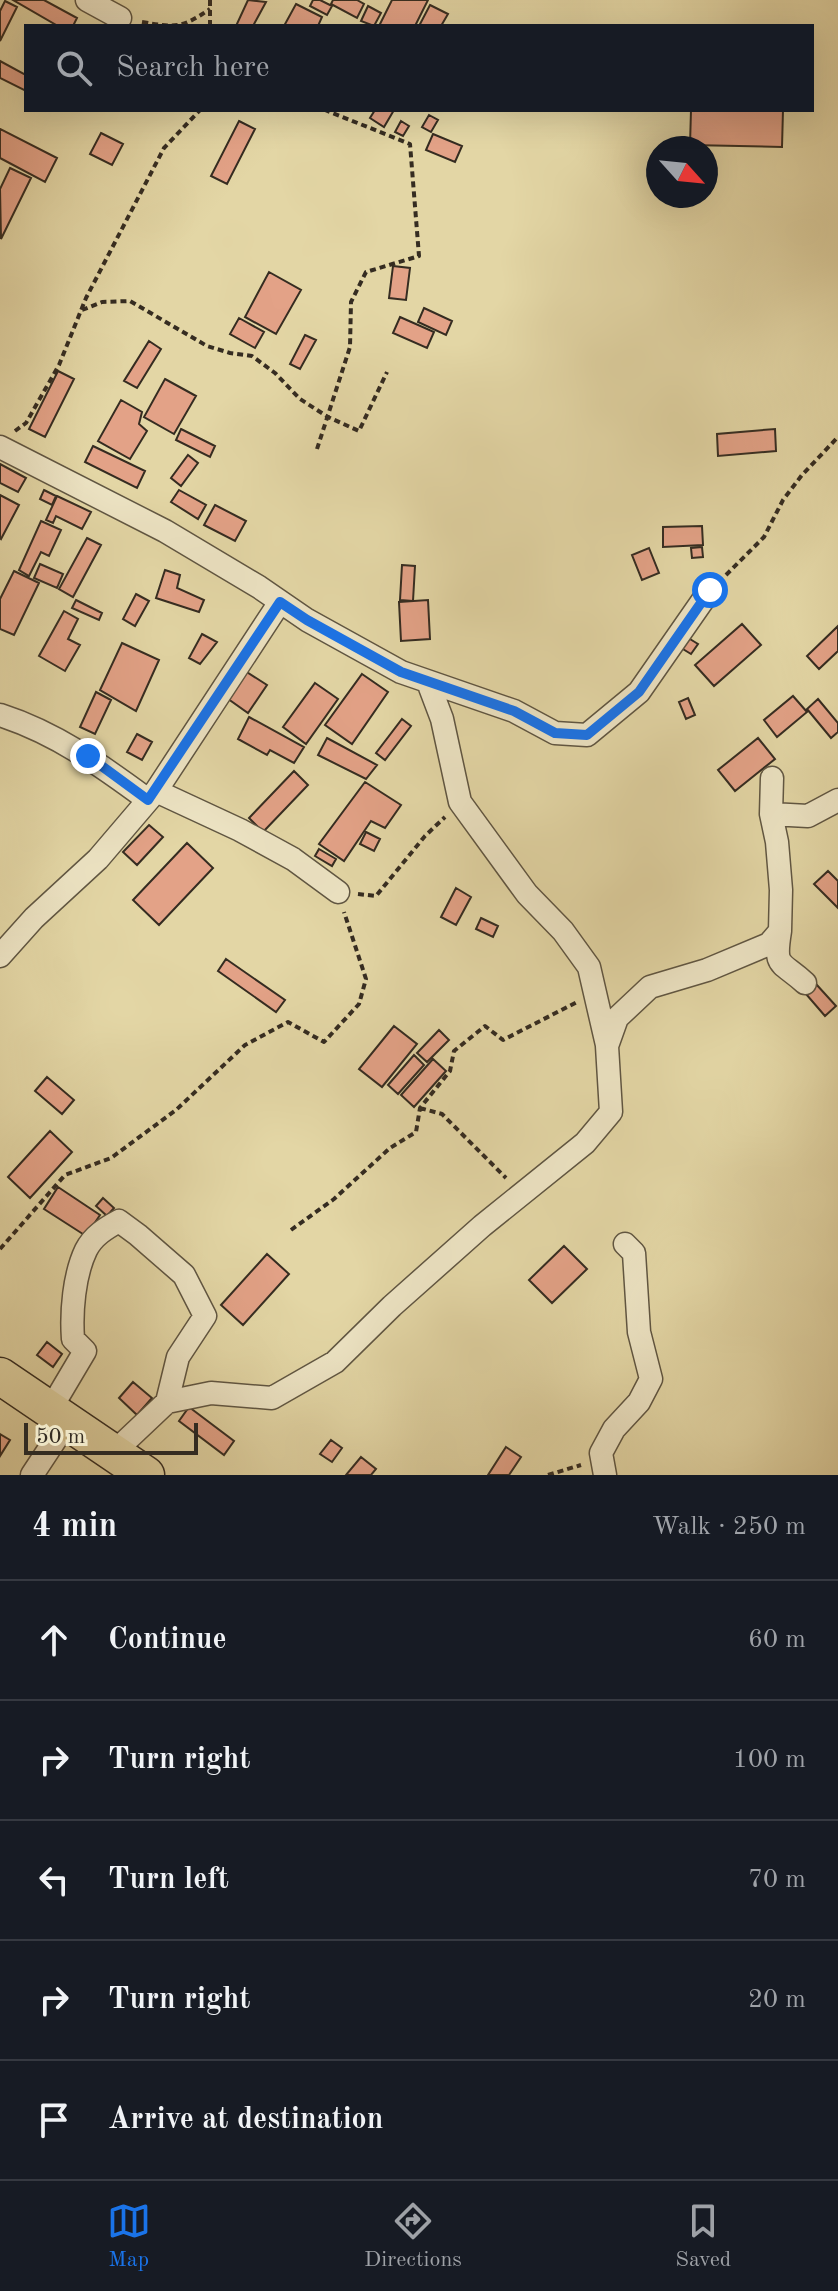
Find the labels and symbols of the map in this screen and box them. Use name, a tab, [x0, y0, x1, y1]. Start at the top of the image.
north arrow	[646, 136, 718, 208]
route start	[692, 572, 728, 608]
route end	[70, 738, 106, 774]
scale bar	[24, 1419, 198, 1455]

